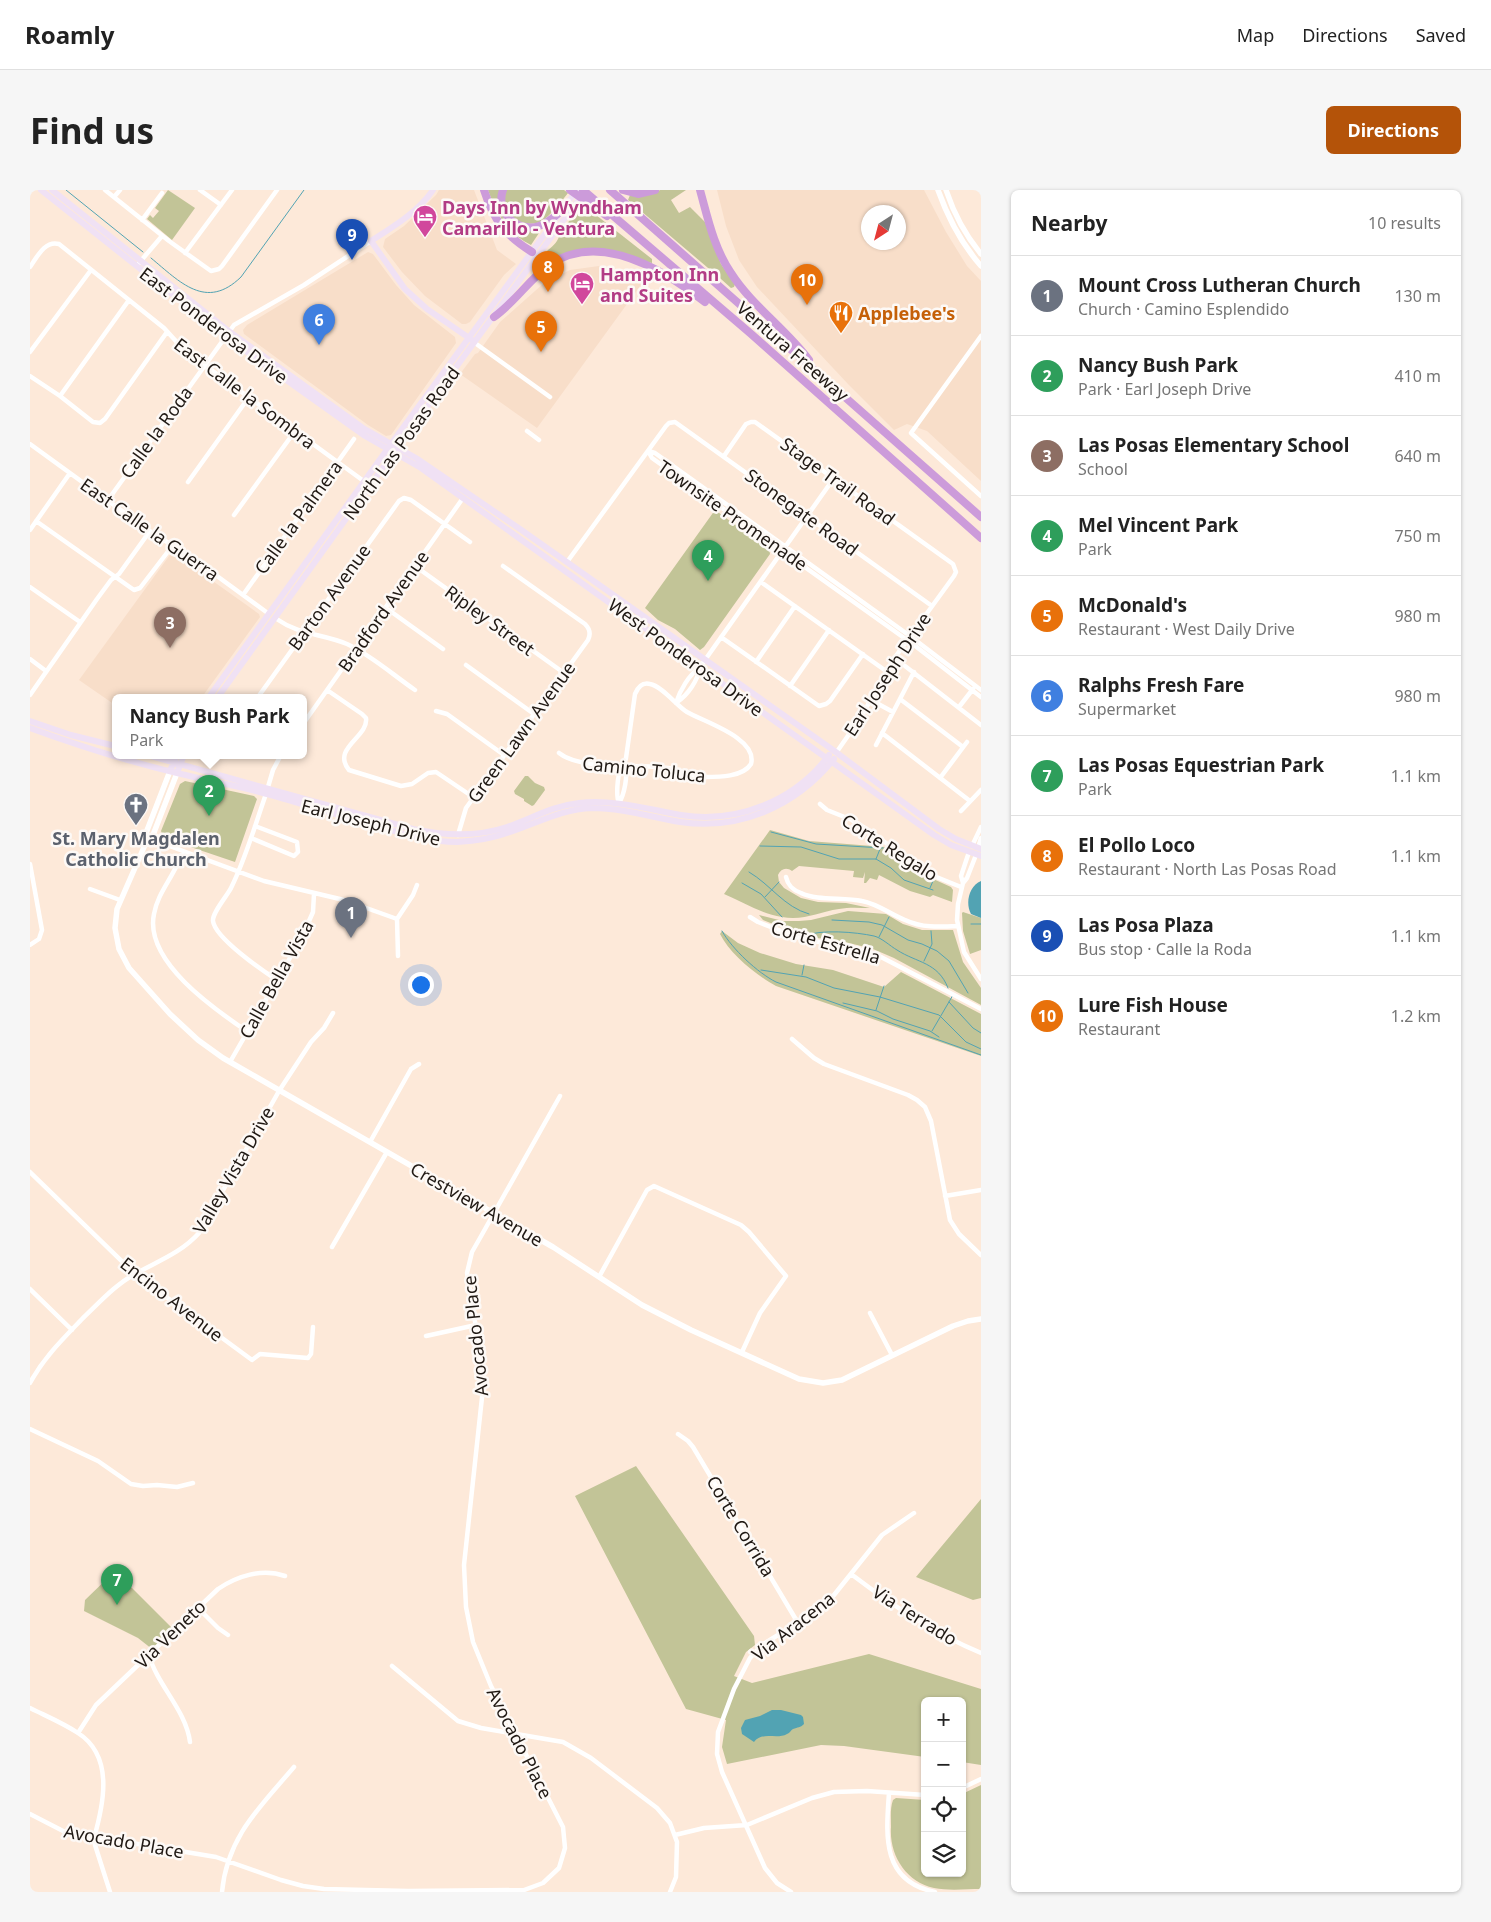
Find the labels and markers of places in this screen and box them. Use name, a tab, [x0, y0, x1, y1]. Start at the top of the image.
place label: Days Inn by Wyndham Camarillo - Ventura	[442, 195, 642, 240]
hotel icon: Days Inn by Wyndham Camarillo - Ventura	[412, 204, 438, 238]
pin: 9	[336, 219, 368, 260]
pin: 8	[532, 251, 564, 292]
place label: Hampton Inn and Suites	[600, 262, 719, 307]
pin: 10	[791, 264, 823, 305]
hotel icon: Hampton Inn and Suites	[569, 271, 595, 305]
restaurant icon: Applebee's	[828, 300, 854, 334]
place label: Applebee's	[858, 301, 955, 325]
pin: 6	[303, 304, 335, 345]
pin: 5	[525, 311, 557, 352]
pin: 4	[692, 540, 724, 581]
pin: 3	[154, 607, 186, 648]
pin: 2	[193, 775, 225, 816]
church icon: St. Mary Magdalen Catholic Church	[123, 792, 149, 826]
place label: St. Mary Magdalen Catholic Church	[52, 826, 220, 871]
pin: 1	[335, 897, 367, 938]
pin: 7	[101, 1564, 133, 1605]

